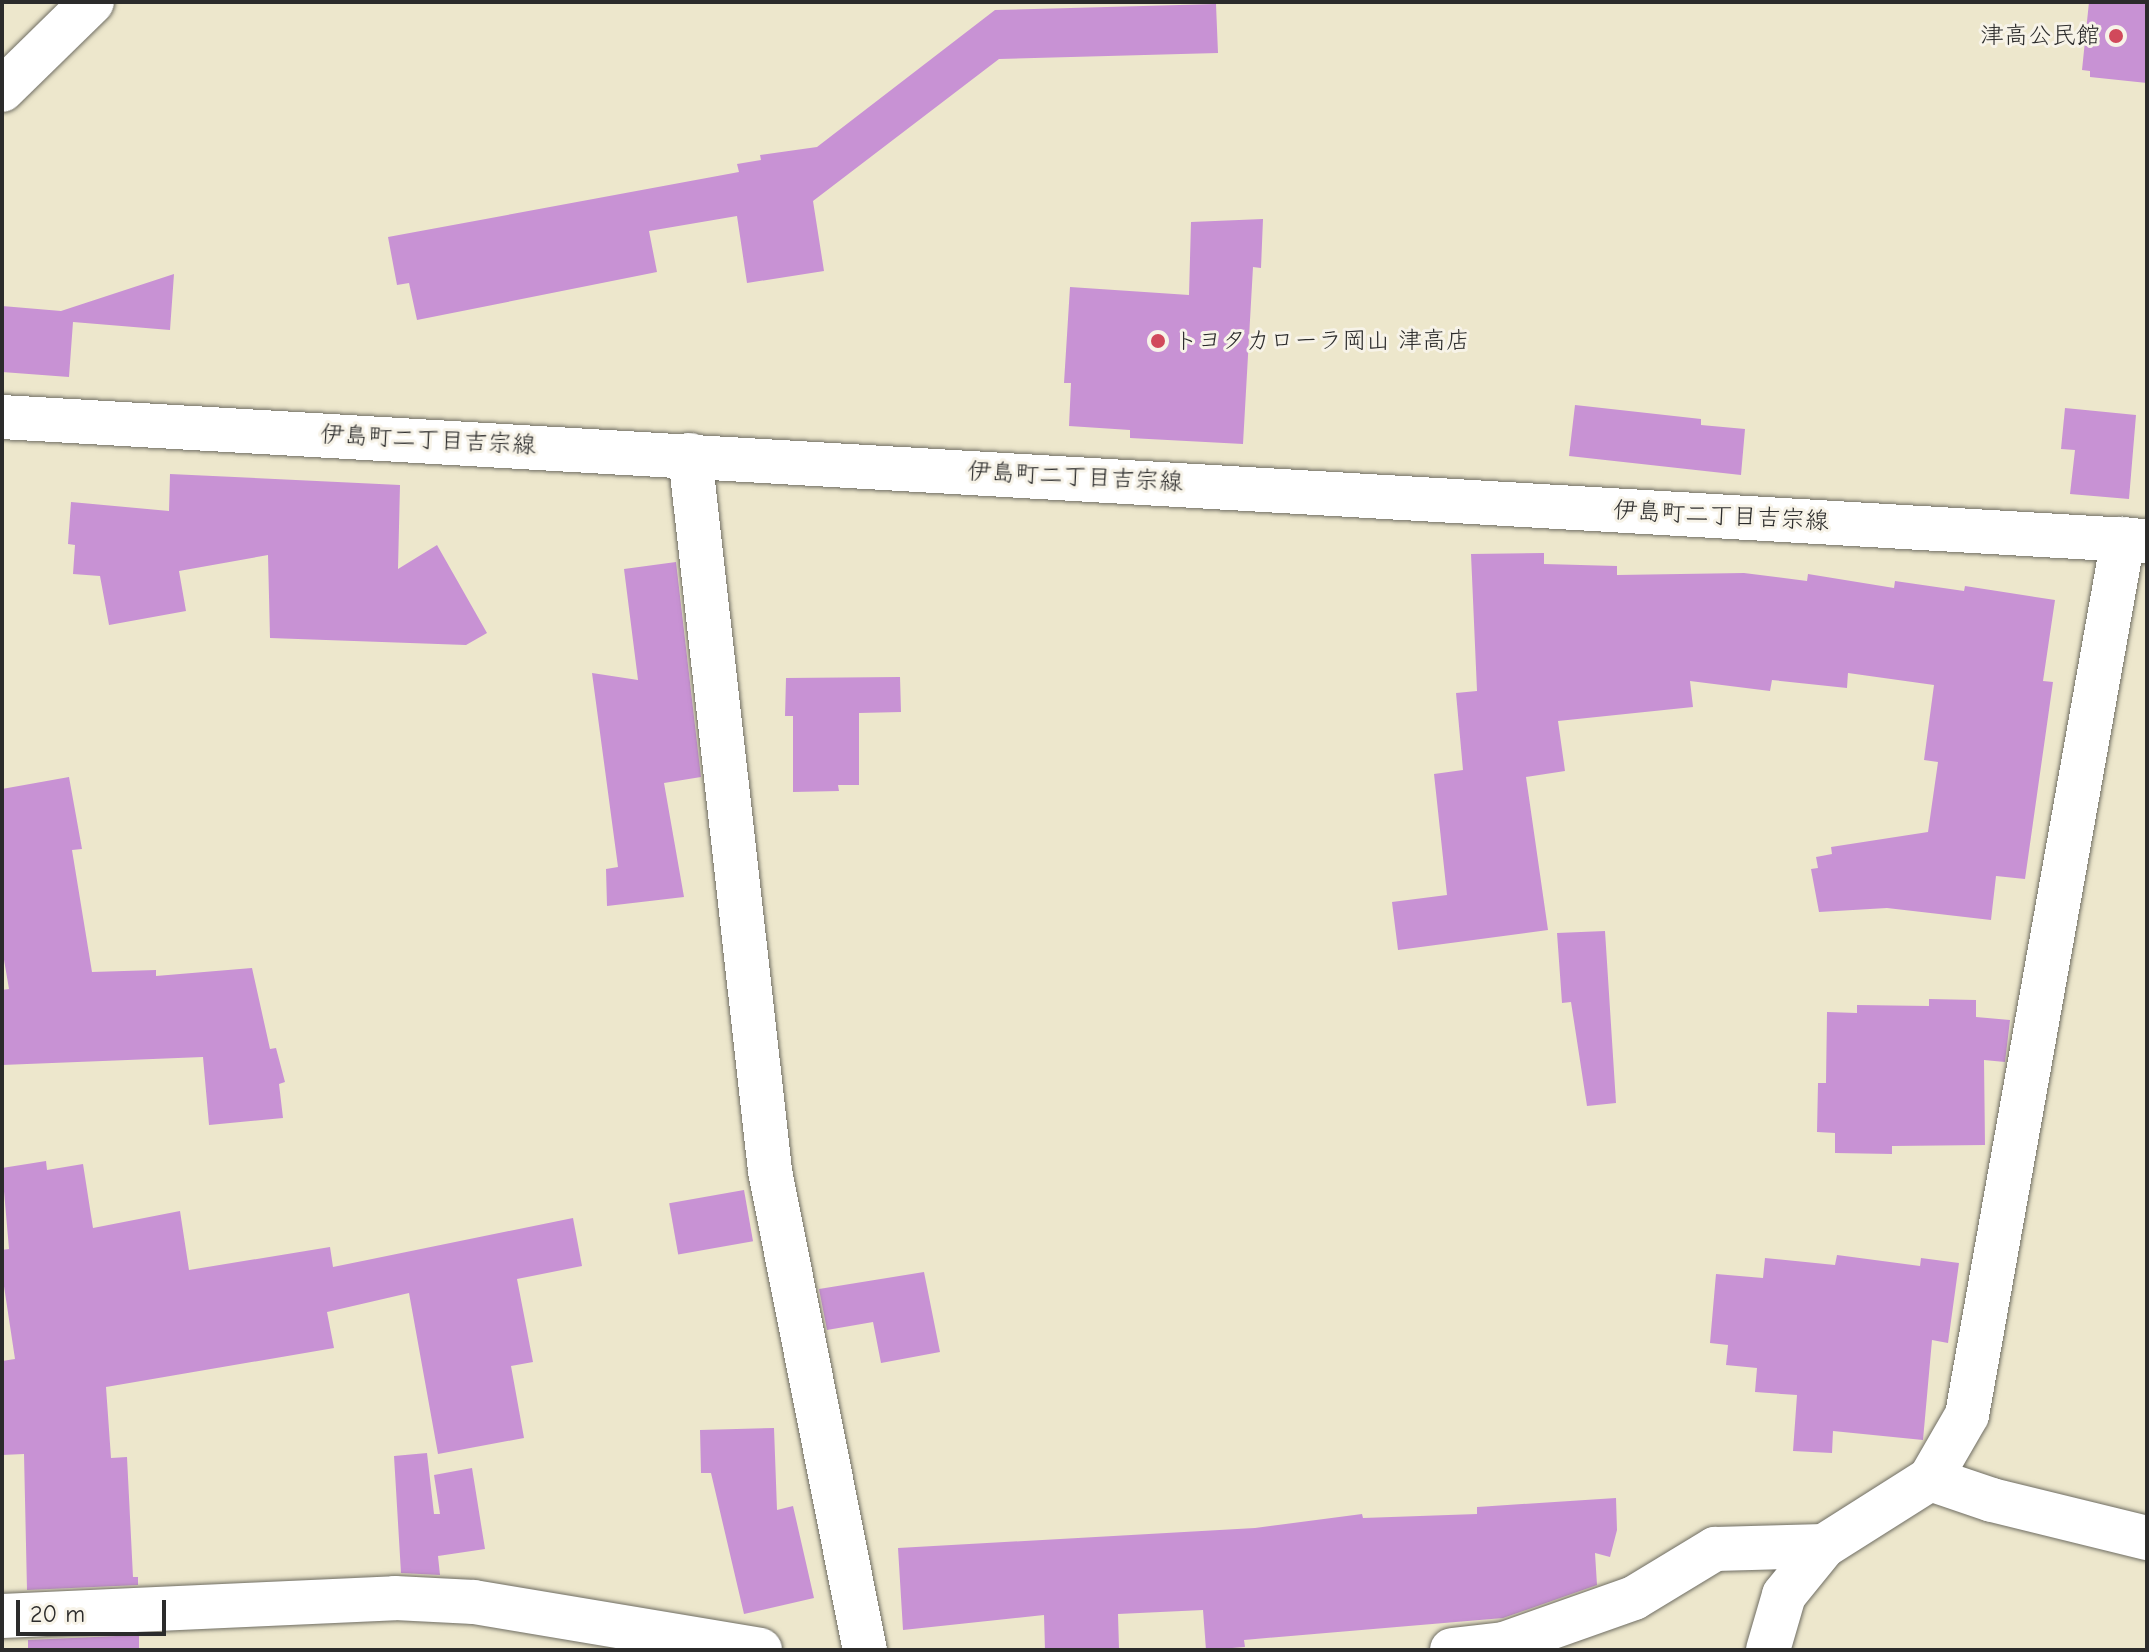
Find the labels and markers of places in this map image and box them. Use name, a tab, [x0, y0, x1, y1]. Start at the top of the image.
place label: 津高公民館	[1980, 22, 2100, 50]
marker: 津高公民館	[2107, 27, 2125, 45]
place label: トヨタカローラ岡山 津高店	[1174, 327, 1470, 355]
marker: トヨタカローラ岡山 津高店	[1149, 332, 1167, 350]

